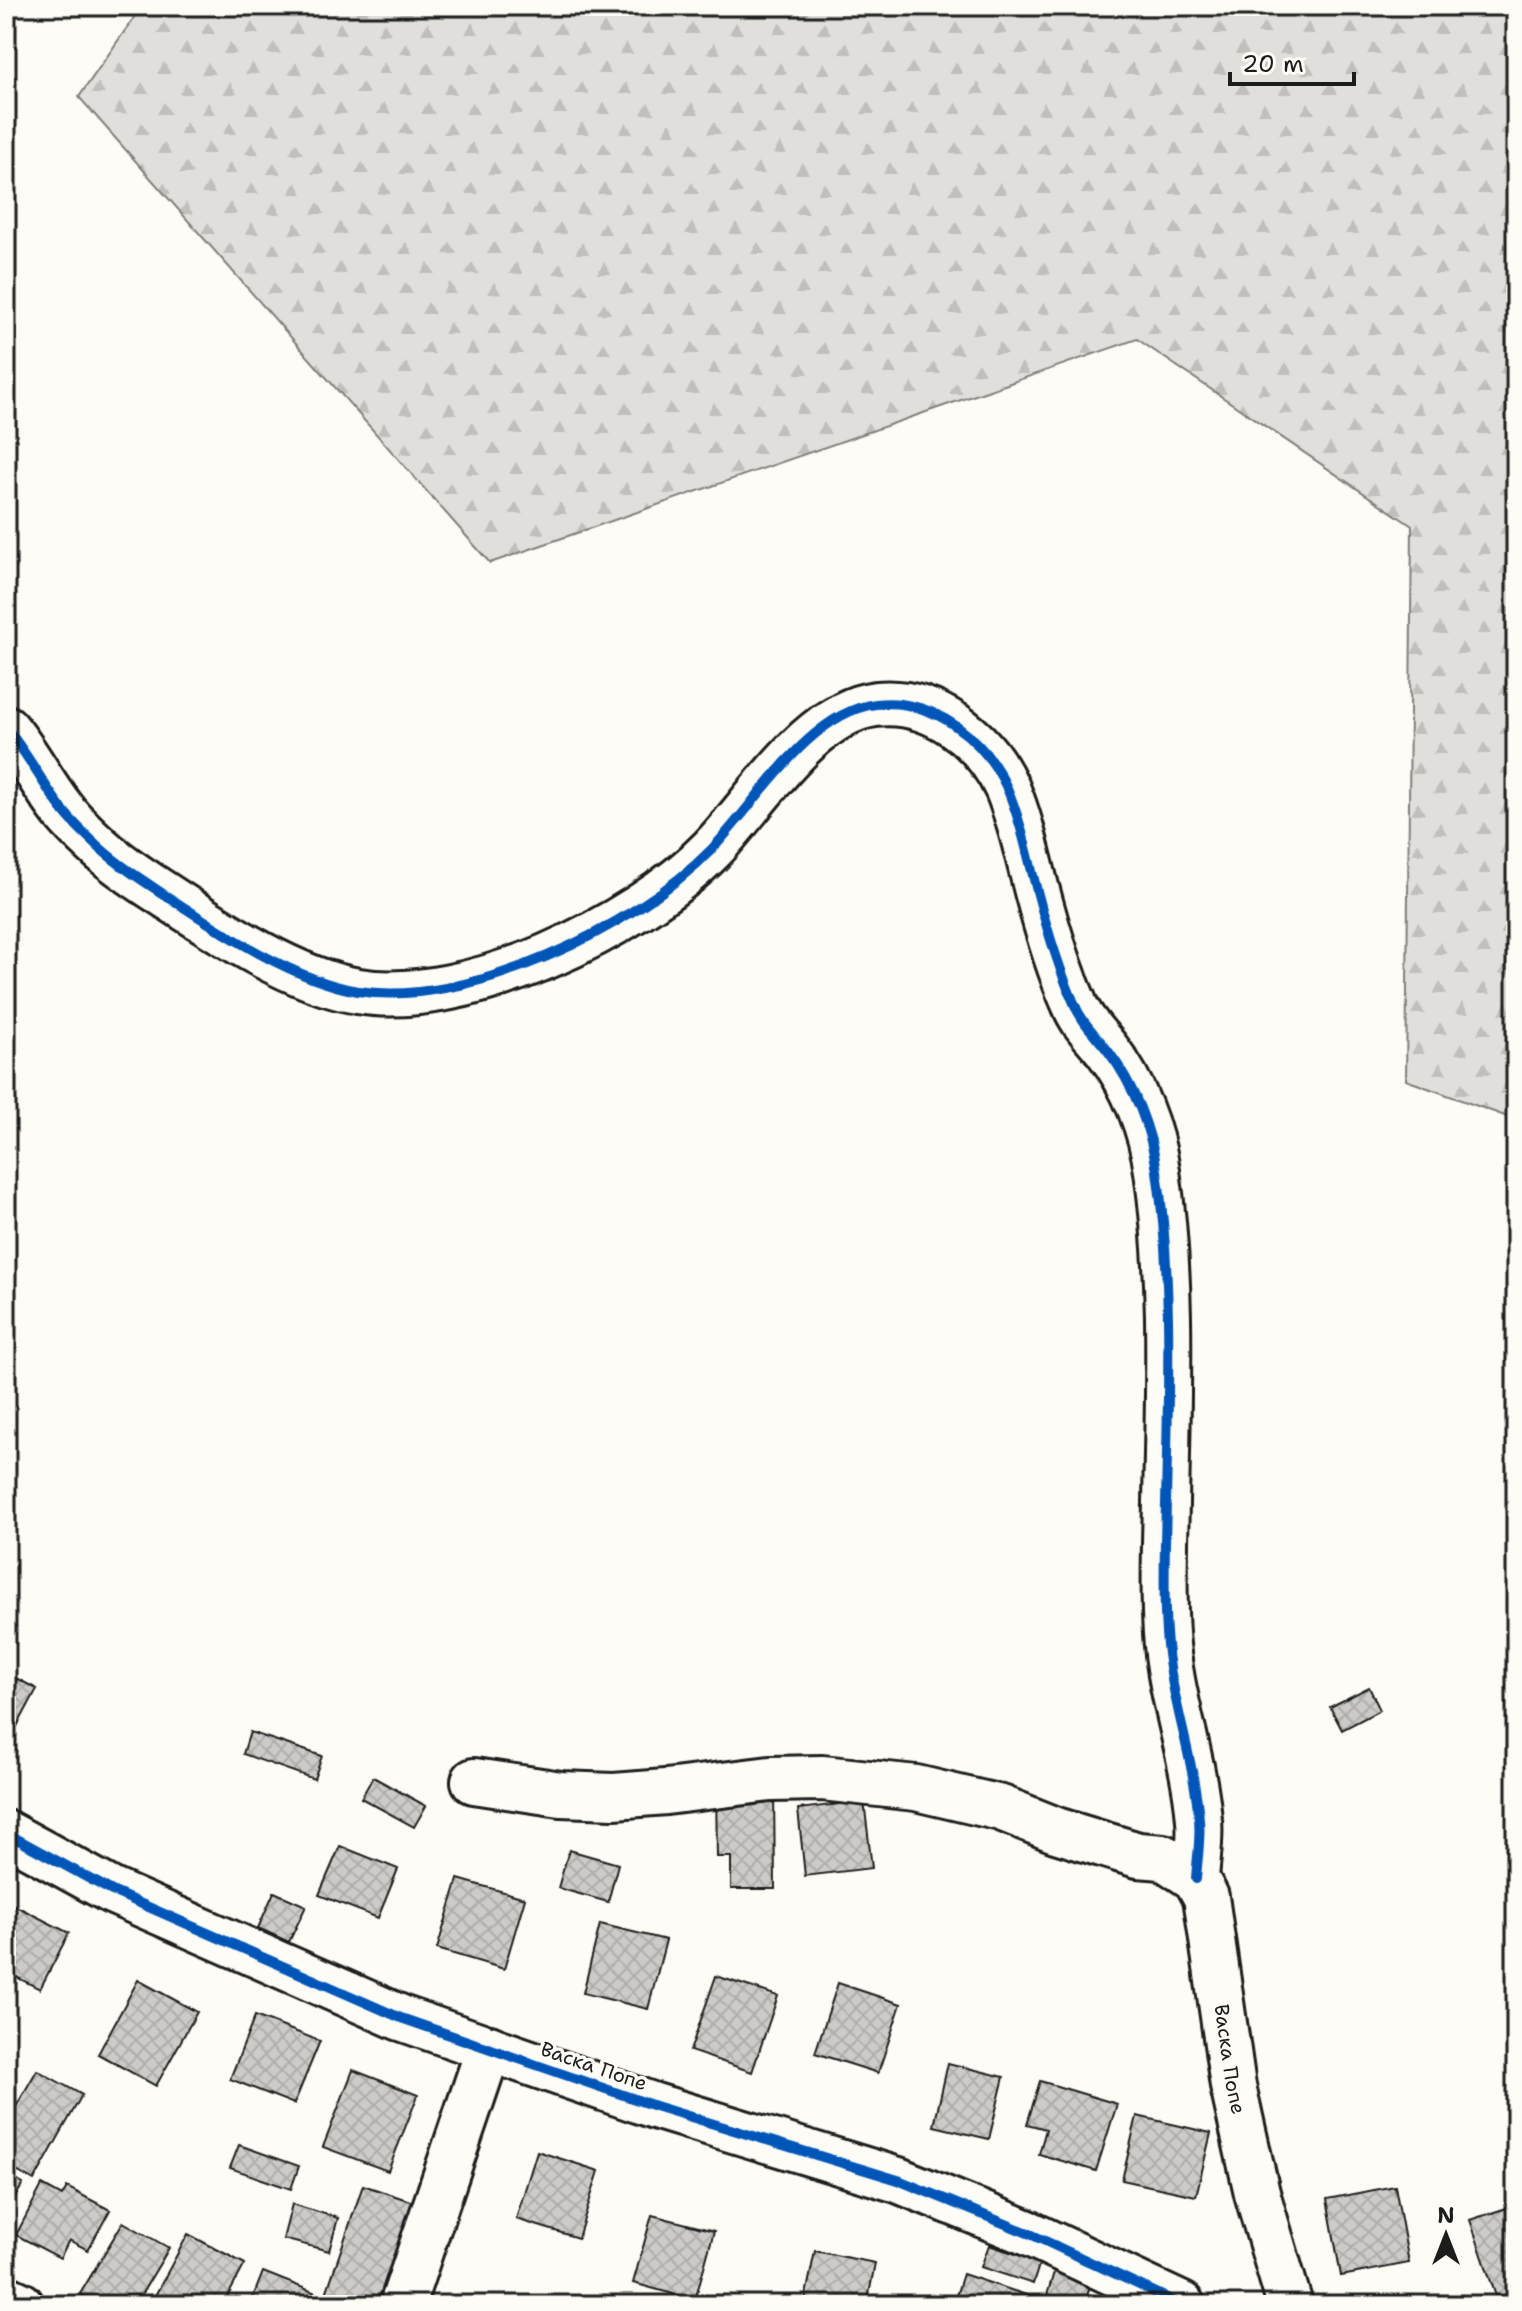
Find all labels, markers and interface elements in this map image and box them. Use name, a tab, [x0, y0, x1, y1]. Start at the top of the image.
scale bar	[1230, 36, 1354, 86]
text: 20 m	[1242, 48, 1304, 80]
street label: Васка Попе	[1208, 2002, 1252, 2117]
street label: Васка Попе	[537, 2036, 651, 2096]
north arrow	[1406, 2195, 1486, 2275]
text: N	[1437, 2201, 1455, 2230]

